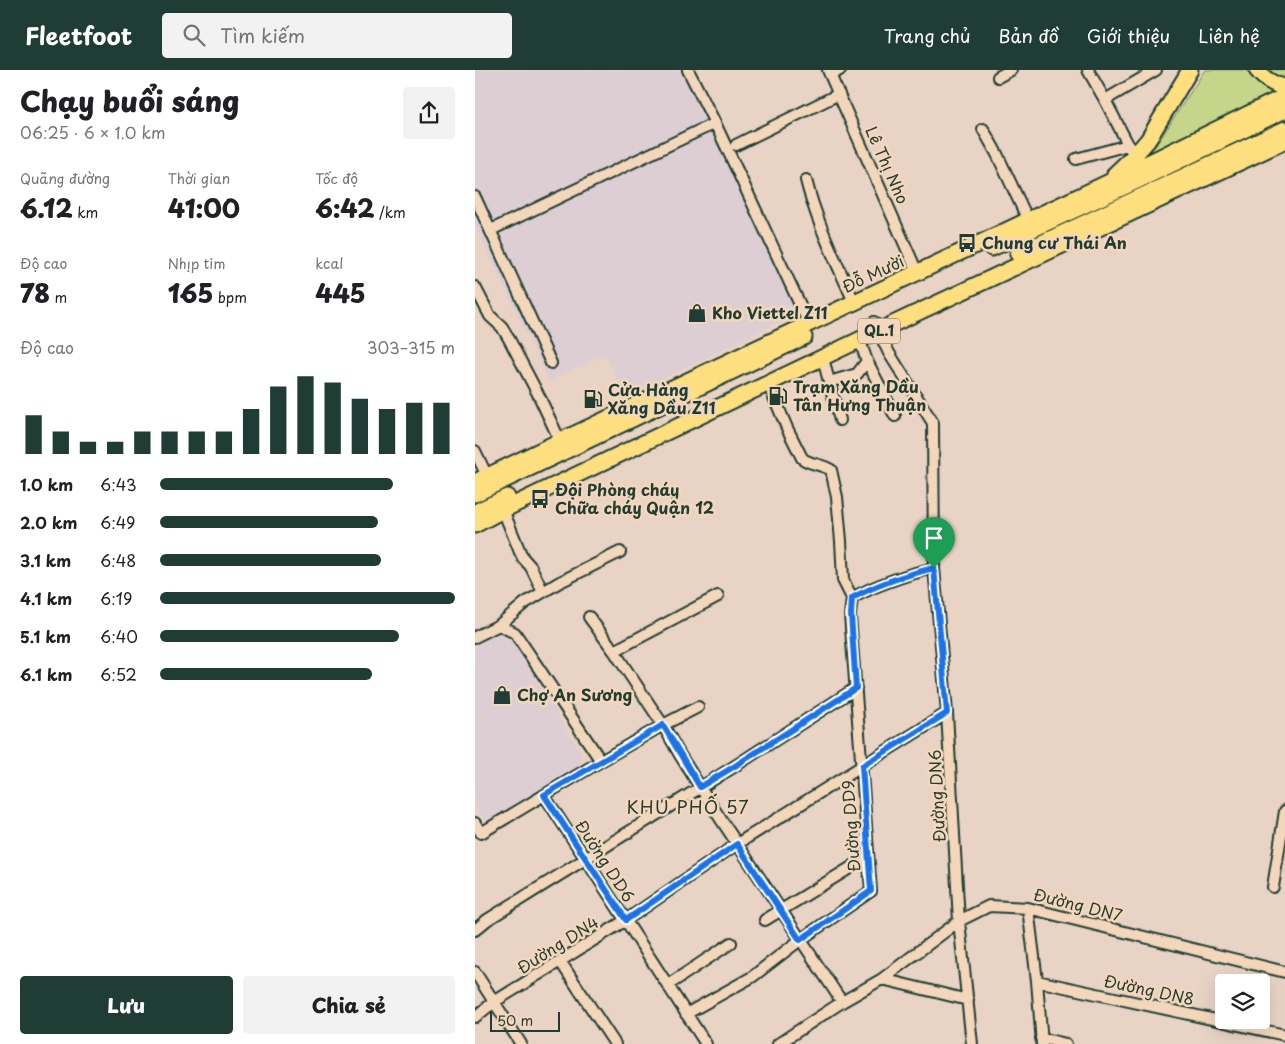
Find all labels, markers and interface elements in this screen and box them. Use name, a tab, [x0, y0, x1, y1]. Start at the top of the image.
search box	[162, 13, 512, 58]
text: Fleetfoot	[25, 17, 132, 53]
icon: search	[180, 21, 208, 49]
text: Tìm kiếm	[220, 21, 305, 49]
text: Trang chủ	[884, 22, 971, 49]
text: Bản đồ	[999, 22, 1059, 49]
text: Giới thiệu	[1087, 22, 1170, 49]
text: Liên hệ	[1198, 22, 1260, 49]
text: Chạy buổi sáng	[20, 79, 239, 122]
button: share	[403, 87, 455, 139]
text: 06:25 · 6 × 1.0 km	[20, 120, 166, 144]
street label: Lê Thị Nho	[860, 122, 916, 207]
text: Quãng đường	[20, 168, 110, 189]
text: Thời gian	[168, 168, 230, 189]
text: Tốc độ	[315, 168, 358, 189]
text: 6.12	[20, 189, 73, 227]
text: 41:00	[168, 189, 240, 227]
text: 6:42	[315, 189, 375, 227]
text: km	[73, 202, 98, 223]
text: /km	[375, 202, 406, 223]
place label: Chung cư Thái An	[982, 230, 1127, 254]
bus stop icon: Chung cư Thái An	[956, 232, 978, 254]
street label: Đỗ Mười	[838, 248, 908, 298]
text: Độ cao	[20, 253, 67, 274]
text: Nhịp tim	[168, 253, 226, 274]
text: kcal	[315, 253, 343, 274]
text: 78	[20, 274, 50, 312]
text: 165	[168, 274, 213, 312]
text: 445	[315, 274, 366, 312]
text: m	[50, 287, 67, 308]
text: bpm	[213, 287, 247, 308]
place label: Kho Viettel Z11	[712, 300, 828, 324]
shop icon: Kho Viettel Z11	[686, 302, 708, 324]
road number: QL.1	[858, 318, 900, 344]
text: Độ cao	[20, 335, 74, 359]
text: 303–315 m	[367, 335, 455, 359]
place label: Trạm Xăng Dầu Tân Hưng Thuận	[793, 374, 926, 416]
place label: Cửa Hàng Xăng Dầu Z11	[608, 377, 716, 419]
fuel station icon: Trạm Xăng Dầu Tân Hưng Thuận	[767, 385, 789, 407]
fuel station icon: Cửa Hàng Xăng Dầu Z11	[582, 388, 604, 410]
text: 1.0 km	[20, 472, 73, 496]
text: 6:43	[100, 472, 137, 496]
place label: Đội Phòng cháy Chữa cháy Quận 12	[555, 477, 714, 519]
bus stop icon: Đội Phòng cháy Chữa cháy Quận 12	[529, 488, 551, 510]
text: 2.0 km	[20, 510, 77, 534]
text: 6:49	[100, 510, 135, 534]
pin	[913, 517, 955, 568]
icon: arrive	[920, 524, 948, 552]
text: 3.1 km	[20, 548, 71, 572]
text: 6:48	[100, 548, 136, 572]
text: 4.1 km	[20, 586, 72, 610]
text: 6:19	[100, 586, 132, 610]
text: 5.1 km	[20, 624, 71, 648]
text: 6:40	[100, 624, 138, 648]
text: 6.1 km	[20, 662, 72, 686]
text: 6:52	[100, 662, 137, 686]
place label: Chợ An Sương	[517, 682, 633, 706]
shop icon: Chợ An Sương	[491, 684, 513, 706]
street label: Đường DN6	[922, 749, 950, 843]
street label: Đường DD9	[835, 779, 865, 873]
district label: KHU PHỐ 57	[626, 793, 750, 820]
street label: Đường DD6	[570, 815, 641, 906]
street label: Đường DN7	[1031, 881, 1125, 927]
street label: Đường DN4	[512, 910, 603, 979]
street label: Đường DN8	[1102, 968, 1197, 1010]
map controls	[1215, 974, 1270, 1029]
button: layers	[1215, 974, 1270, 1029]
button: Lưu	[20, 976, 233, 1034]
button: Chia sẻ	[243, 976, 455, 1034]
scale bar	[490, 1009, 560, 1032]
text: 50 m	[497, 1010, 533, 1031]

